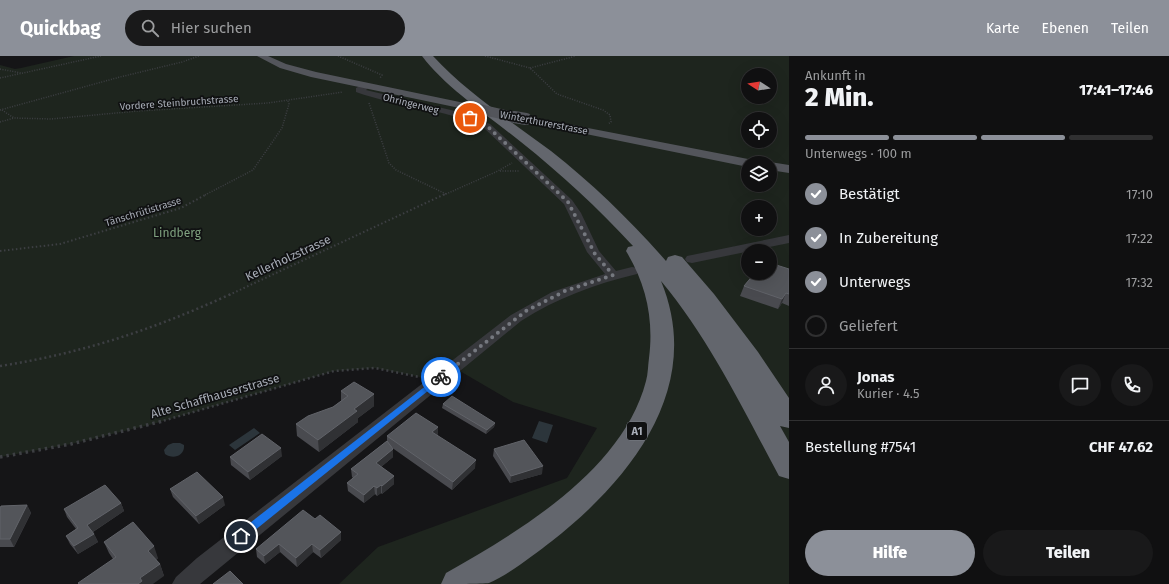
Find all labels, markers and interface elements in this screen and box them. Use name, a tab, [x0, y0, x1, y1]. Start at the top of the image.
search box	[125, 10, 405, 46]
text: Quickbag	[20, 17, 101, 40]
icon: search	[139, 17, 161, 39]
text: Hier suchen	[171, 19, 252, 37]
text: Karte	[986, 20, 1020, 37]
text: Ebenen	[1042, 20, 1089, 37]
text: Teilen	[1111, 20, 1149, 37]
north arrow	[741, 68, 777, 104]
map controls	[741, 68, 777, 280]
text: Ankunft in	[805, 68, 866, 83]
text: 17:41–17:46	[1079, 81, 1153, 99]
text: 2 Min.	[805, 82, 874, 113]
street label: Ohringerweg	[381, 91, 441, 117]
street label: Vordere Steinbruchstrasse	[119, 93, 239, 113]
pin	[453, 101, 487, 135]
icon: bag	[459, 107, 481, 129]
street label: Winterthurerstrasse	[499, 109, 589, 137]
button: locate	[741, 112, 777, 148]
text: Unterwegs · 100 m	[805, 146, 912, 161]
button: layers	[741, 156, 777, 192]
icon: check	[805, 183, 827, 205]
text: Bestätigt	[839, 185, 900, 203]
text: 17:10	[1126, 187, 1153, 202]
street label: Tänschrütistrasse	[104, 195, 183, 229]
button: +	[741, 200, 777, 236]
park label: Lindberg	[153, 226, 202, 240]
icon: check	[805, 227, 827, 249]
text: In Zubereitung	[839, 229, 938, 247]
text: 17:22	[1126, 231, 1153, 246]
street label: Kellerholzstrasse	[243, 232, 333, 284]
button: −	[741, 244, 777, 280]
icon: check	[805, 271, 827, 293]
text: Unterwegs	[839, 273, 911, 291]
text: 17:32	[1126, 275, 1153, 290]
text: Geliefert	[839, 317, 898, 335]
courier	[421, 357, 461, 397]
button: person	[805, 364, 847, 406]
button: chat	[1059, 364, 1101, 406]
button: phone	[1111, 364, 1153, 406]
icon: bike	[430, 366, 452, 388]
text: Jonas	[857, 368, 895, 386]
street label: Alte Schaffhauserstrasse	[149, 371, 281, 421]
text: Kurier · 4.5	[857, 386, 920, 401]
road number: A1	[627, 422, 647, 440]
text: Bestellung #7541	[805, 438, 916, 456]
text: CHF 47.62	[1089, 438, 1153, 456]
pin	[224, 519, 258, 553]
icon: home	[230, 525, 252, 547]
button: Hilfe	[805, 530, 975, 576]
button: Teilen	[983, 530, 1153, 576]

